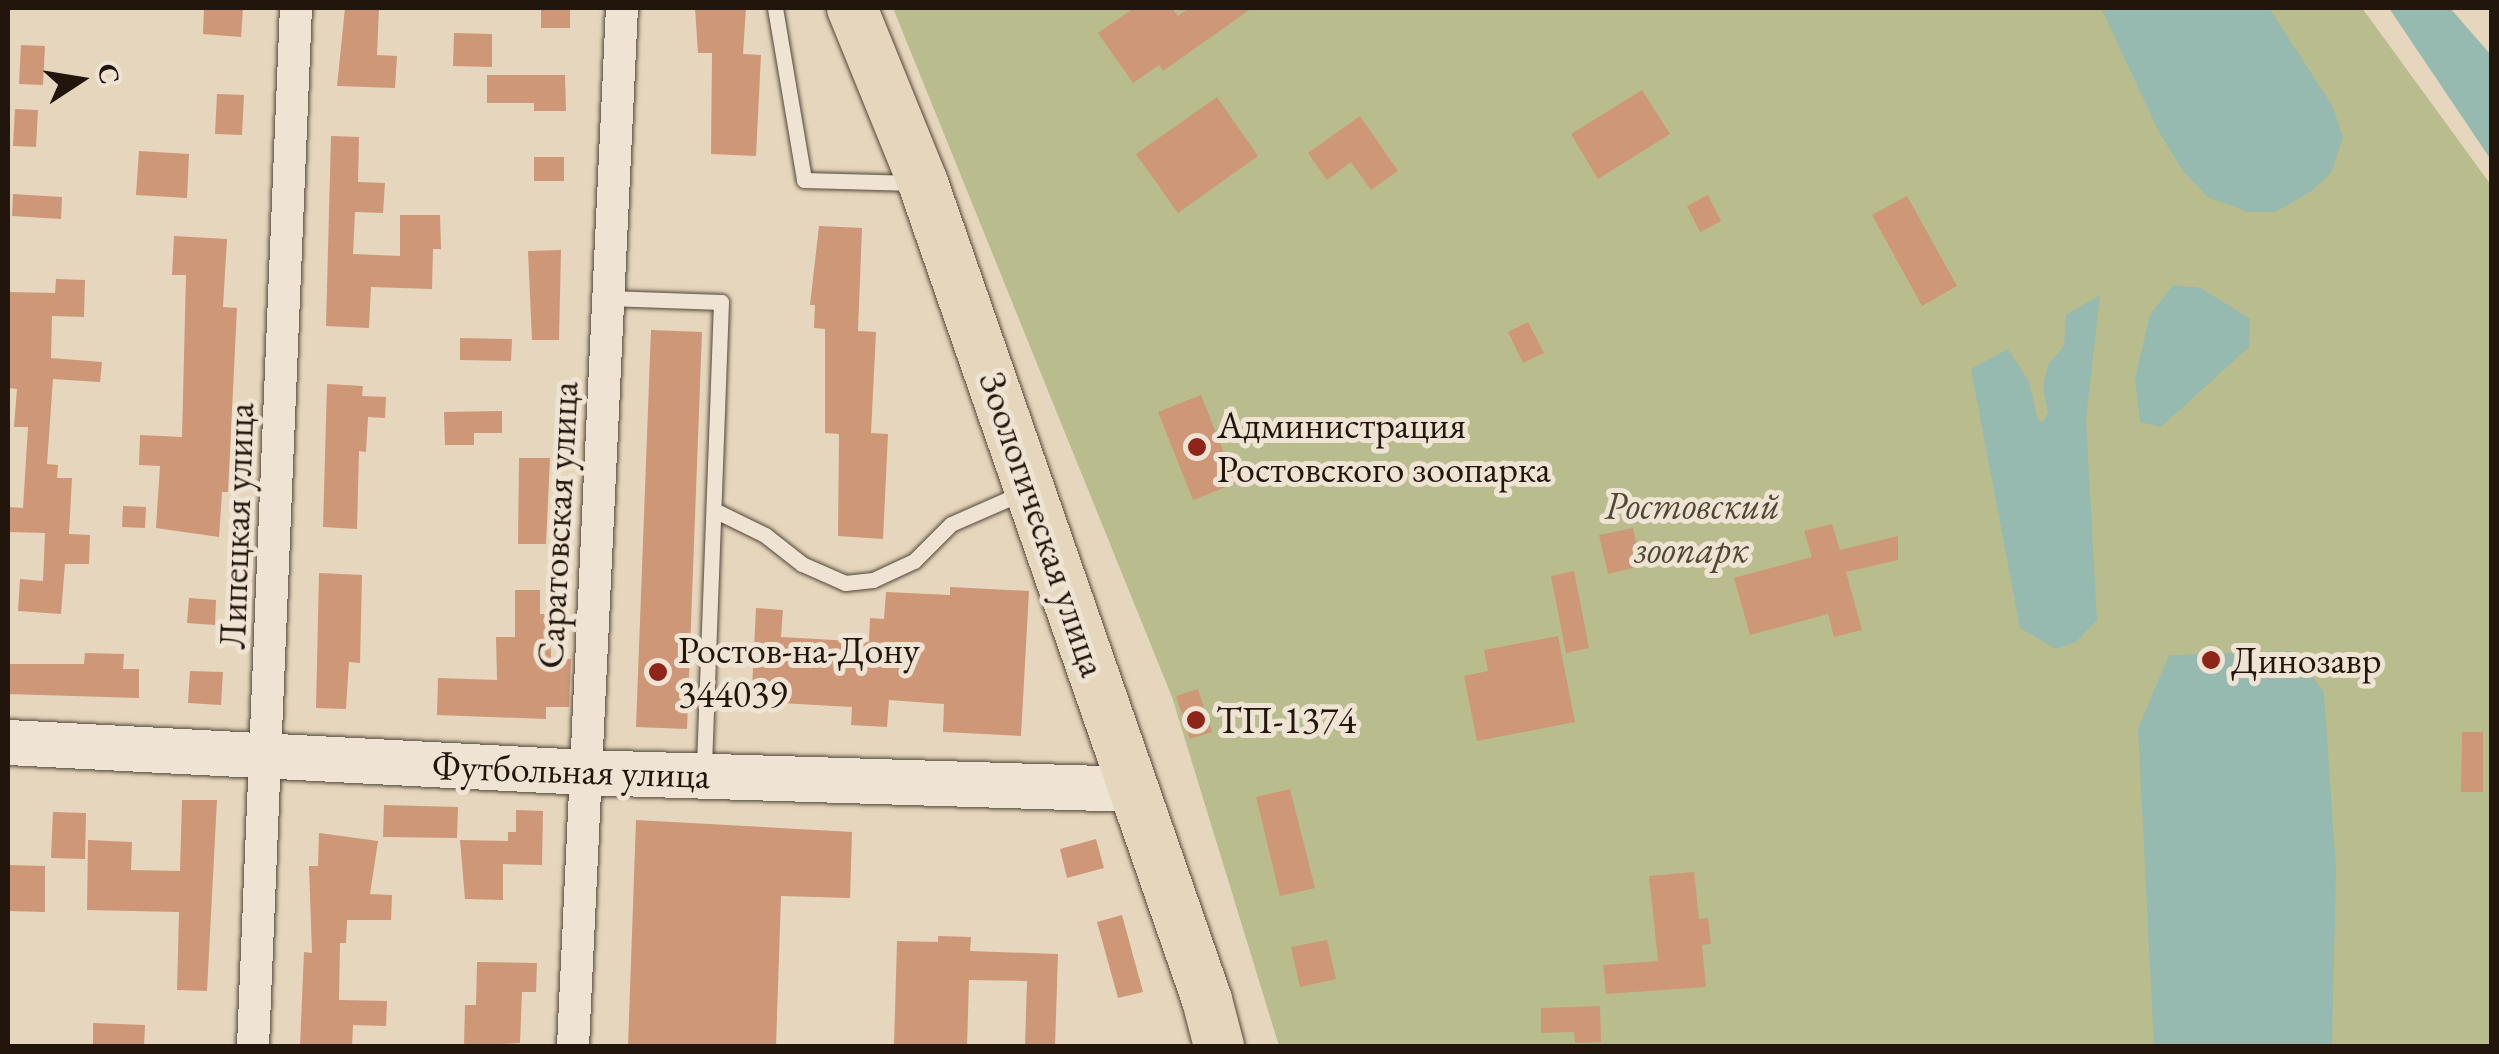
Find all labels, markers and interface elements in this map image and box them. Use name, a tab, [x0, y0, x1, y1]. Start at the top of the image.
north arrow	[30, 30, 130, 130]
text: С	[90, 60, 129, 87]
street label: Зоологическая улица	[970, 366, 1116, 682]
street label: Саратовская улица	[527, 380, 587, 670]
street label: Липецкая улица	[209, 402, 263, 650]
place label: Администрация Ростовского зоопарка	[1217, 402, 1551, 492]
marker: Администрация Ростовского зоопарка	[1186, 436, 1208, 458]
park label: Ростовский зоопарк	[1604, 482, 1780, 572]
place label: Ростов-на-Дону 344039	[678, 627, 920, 716]
place label: Динозавр	[2231, 637, 2381, 683]
marker: Динозавр	[2200, 649, 2222, 671]
marker: Ростов-на-Дону 344039	[647, 661, 669, 683]
place label: ТП-1374	[1216, 697, 1356, 743]
marker: ТП-1374	[1185, 709, 1207, 731]
street label: Футбольная улица	[431, 742, 711, 798]

